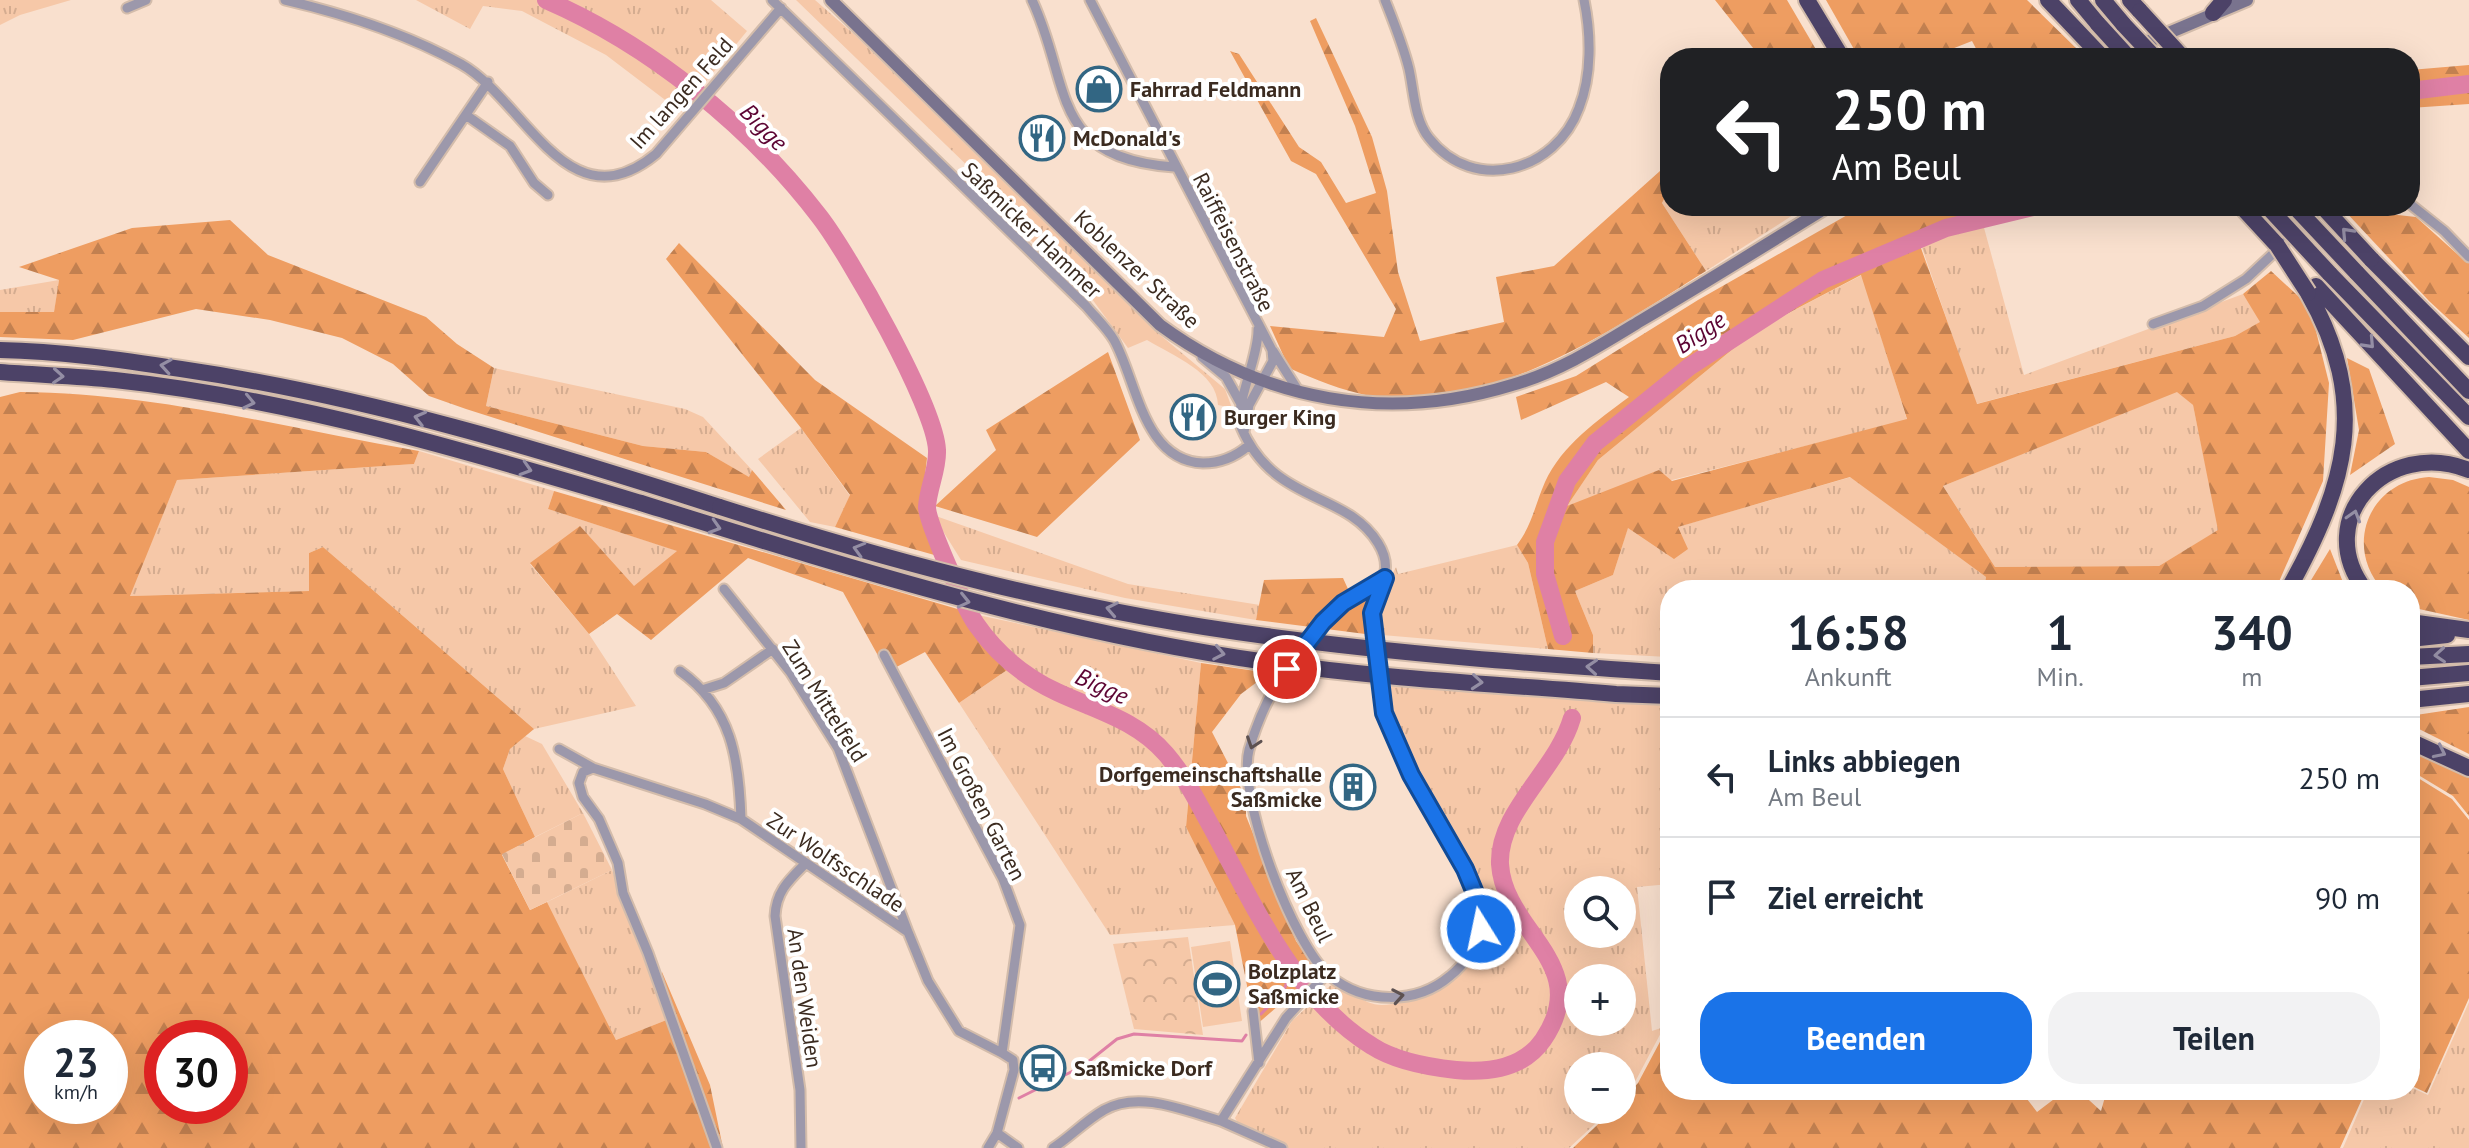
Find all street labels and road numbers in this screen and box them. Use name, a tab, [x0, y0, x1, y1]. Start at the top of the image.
street label: Im langen Feld	[623, 31, 739, 155]
street label: Saßmicker Hammer	[956, 156, 1108, 304]
street label: Raiffeisenstraße	[1187, 168, 1281, 316]
street label: Koblenzer Straße	[1068, 204, 1206, 334]
street label: Zum Mittelfeld	[776, 635, 874, 767]
street label: Im Großen Garten	[931, 723, 1033, 885]
street label: Zur Wolfsschlade	[762, 806, 910, 918]
street label: Am Beul	[1280, 863, 1340, 947]
street label: An den Weiden	[781, 926, 829, 1070]

